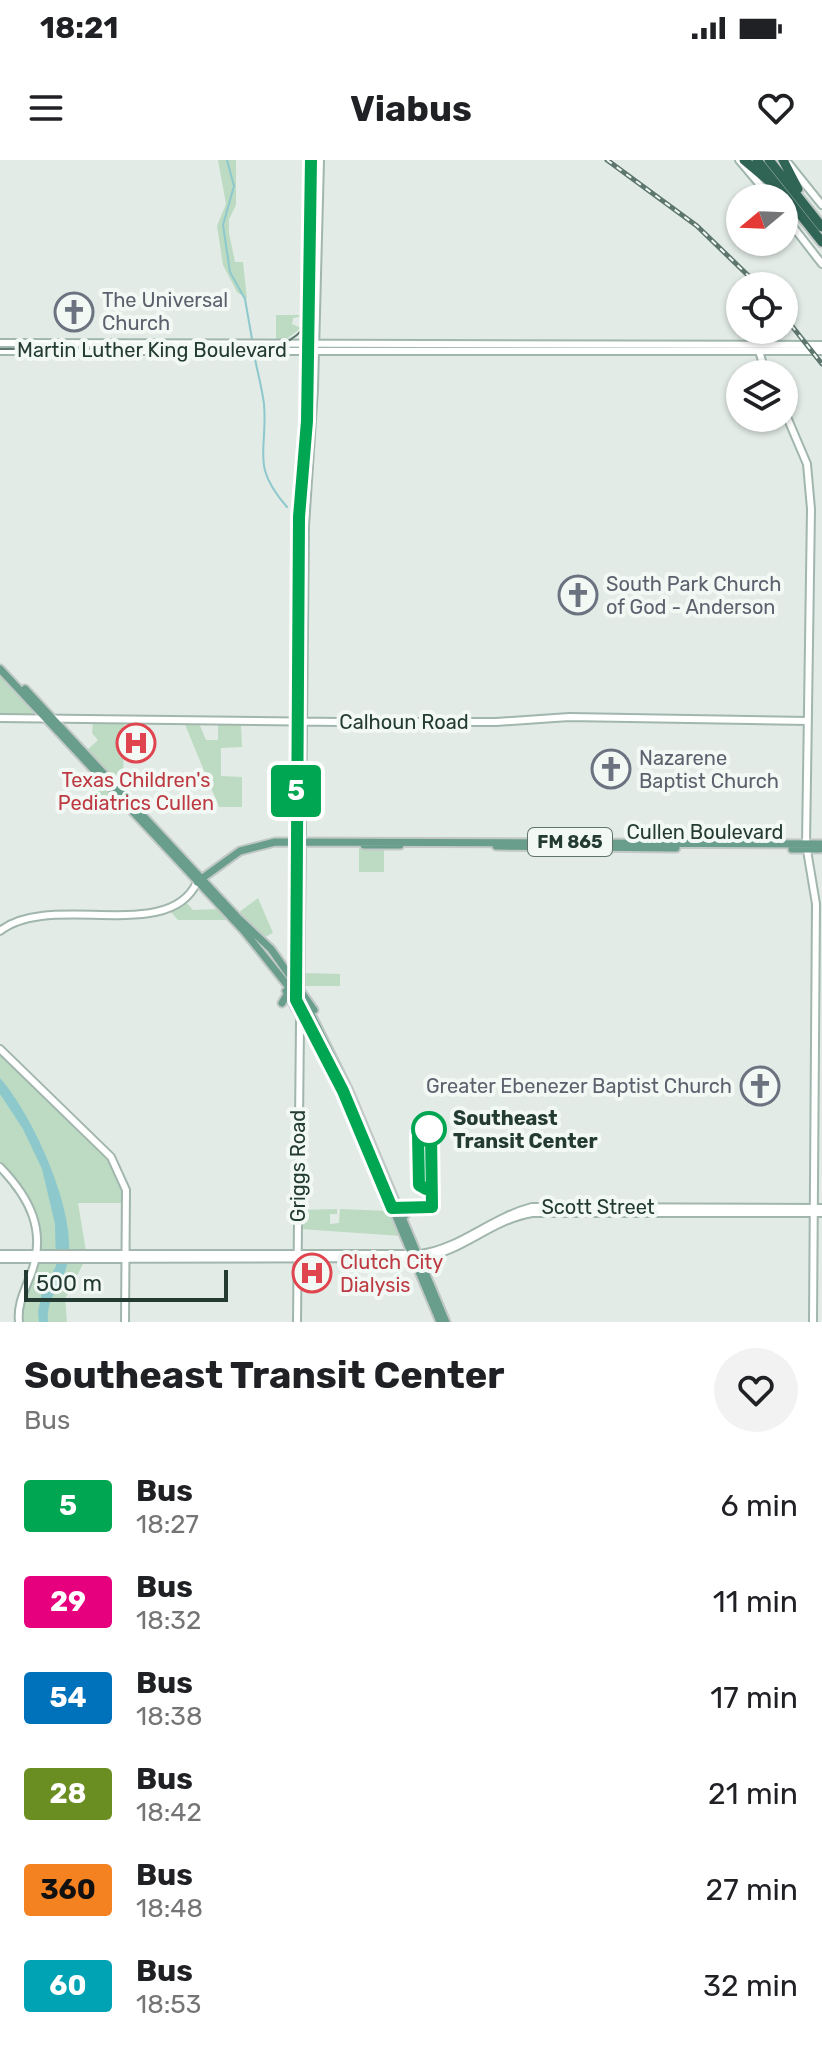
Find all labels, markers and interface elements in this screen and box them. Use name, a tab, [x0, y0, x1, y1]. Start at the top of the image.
text: 18:21	[40, 10, 118, 46]
icon: menu	[24, 86, 68, 130]
icon: heart	[754, 86, 798, 130]
text: Viabus	[350, 87, 472, 130]
north arrow	[726, 184, 798, 256]
map controls	[726, 184, 798, 432]
button: locate	[726, 272, 798, 344]
place label: The Universal Church	[102, 288, 228, 335]
church icon: The Universal Church	[53, 291, 95, 333]
street label: Martin Luther King Boulevard	[17, 338, 287, 362]
button: layers	[726, 360, 798, 432]
place label: South Park Church of God - Anderson	[606, 572, 781, 619]
church icon: South Park Church of God - Anderson	[557, 574, 599, 616]
street label: Calhoun Road	[339, 710, 469, 734]
hospital icon: Texas Children's Pediatrics Cullen	[115, 722, 157, 764]
place label: Nazarene Baptist Church	[639, 746, 779, 793]
church icon: Nazarene Baptist Church	[590, 748, 632, 790]
line badge: 5	[270, 765, 322, 817]
place label: Texas Children's Pediatrics Cullen	[58, 768, 214, 815]
text: 5	[287, 774, 305, 807]
street label: Cullen Boulevard	[627, 820, 783, 844]
road number: FM 865	[528, 828, 612, 856]
church icon: Greater Ebenezer Baptist Church	[739, 1065, 781, 1107]
place label: Greater Ebenezer Baptist Church	[426, 1074, 732, 1098]
place label: Southeast Transit Center	[453, 1106, 597, 1153]
street label: Griggs Road	[286, 1110, 310, 1222]
marker: Southeast Transit Center	[412, 1112, 446, 1146]
street label: Scott Street	[541, 1195, 655, 1219]
place label: Clutch City Dialysis	[340, 1250, 443, 1297]
hospital icon: Clutch City Dialysis	[291, 1252, 333, 1294]
scale bar	[24, 1266, 228, 1302]
text: 500 m	[36, 1270, 102, 1297]
button: heart	[714, 1348, 798, 1432]
text: Southeast Transit Center	[24, 1352, 505, 1398]
text: Bus	[24, 1405, 70, 1436]
text: Bus	[136, 1473, 193, 1509]
text: 6 min	[720, 1488, 798, 1524]
text: 5	[59, 1489, 77, 1522]
text: 18:27	[136, 1509, 199, 1540]
text: Bus	[136, 1569, 193, 1605]
text: 11 min	[713, 1584, 798, 1620]
text: 29	[50, 1585, 86, 1618]
text: 18:32	[136, 1605, 201, 1636]
text: Bus	[136, 1665, 193, 1701]
text: 17 min	[710, 1680, 798, 1716]
text: 54	[49, 1681, 87, 1714]
text: 18:38	[136, 1701, 202, 1732]
text: Bus	[136, 1761, 193, 1797]
text: 21 min	[708, 1776, 798, 1812]
text: 28	[49, 1777, 87, 1810]
text: 18:42	[136, 1797, 202, 1828]
text: Bus	[136, 1857, 193, 1893]
text: 27 min	[706, 1872, 798, 1908]
text: 360	[40, 1873, 96, 1906]
text: 18:48	[136, 1893, 203, 1924]
text: Bus	[136, 1953, 193, 1989]
text: 32 min	[703, 1968, 798, 2004]
text: 60	[49, 1969, 87, 2002]
text: 18:53	[136, 1989, 201, 2020]

